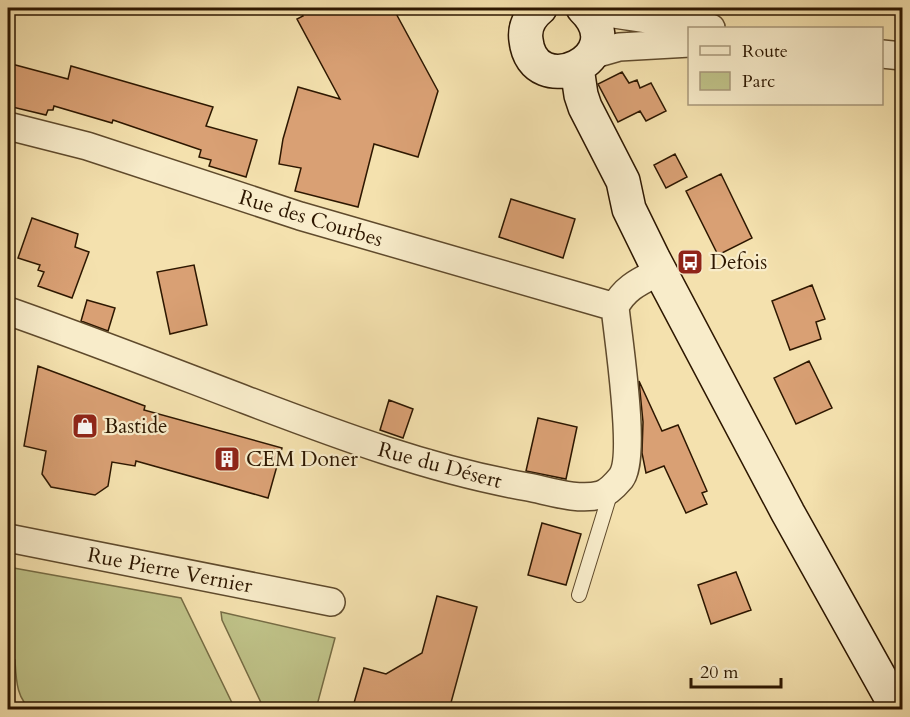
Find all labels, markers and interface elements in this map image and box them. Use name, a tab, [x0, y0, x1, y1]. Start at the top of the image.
legend	[688, 27, 883, 105]
text: Route	[742, 39, 788, 64]
text: Parc	[742, 69, 775, 94]
street label: Rue des Courbes	[235, 183, 386, 254]
bus stop icon: Defois	[675, 247, 705, 277]
place label: Defois	[710, 248, 767, 277]
shop icon: Bastide	[70, 411, 100, 441]
place label: Bastide	[104, 412, 168, 441]
street label: Rue du Désert	[375, 435, 505, 496]
building icon: CEM Doner	[212, 444, 242, 474]
place label: CEM Doner	[246, 445, 358, 474]
street label: Rue Pierre Vernier	[85, 540, 255, 601]
scale bar	[691, 651, 781, 689]
text: 20 m	[700, 660, 739, 685]

